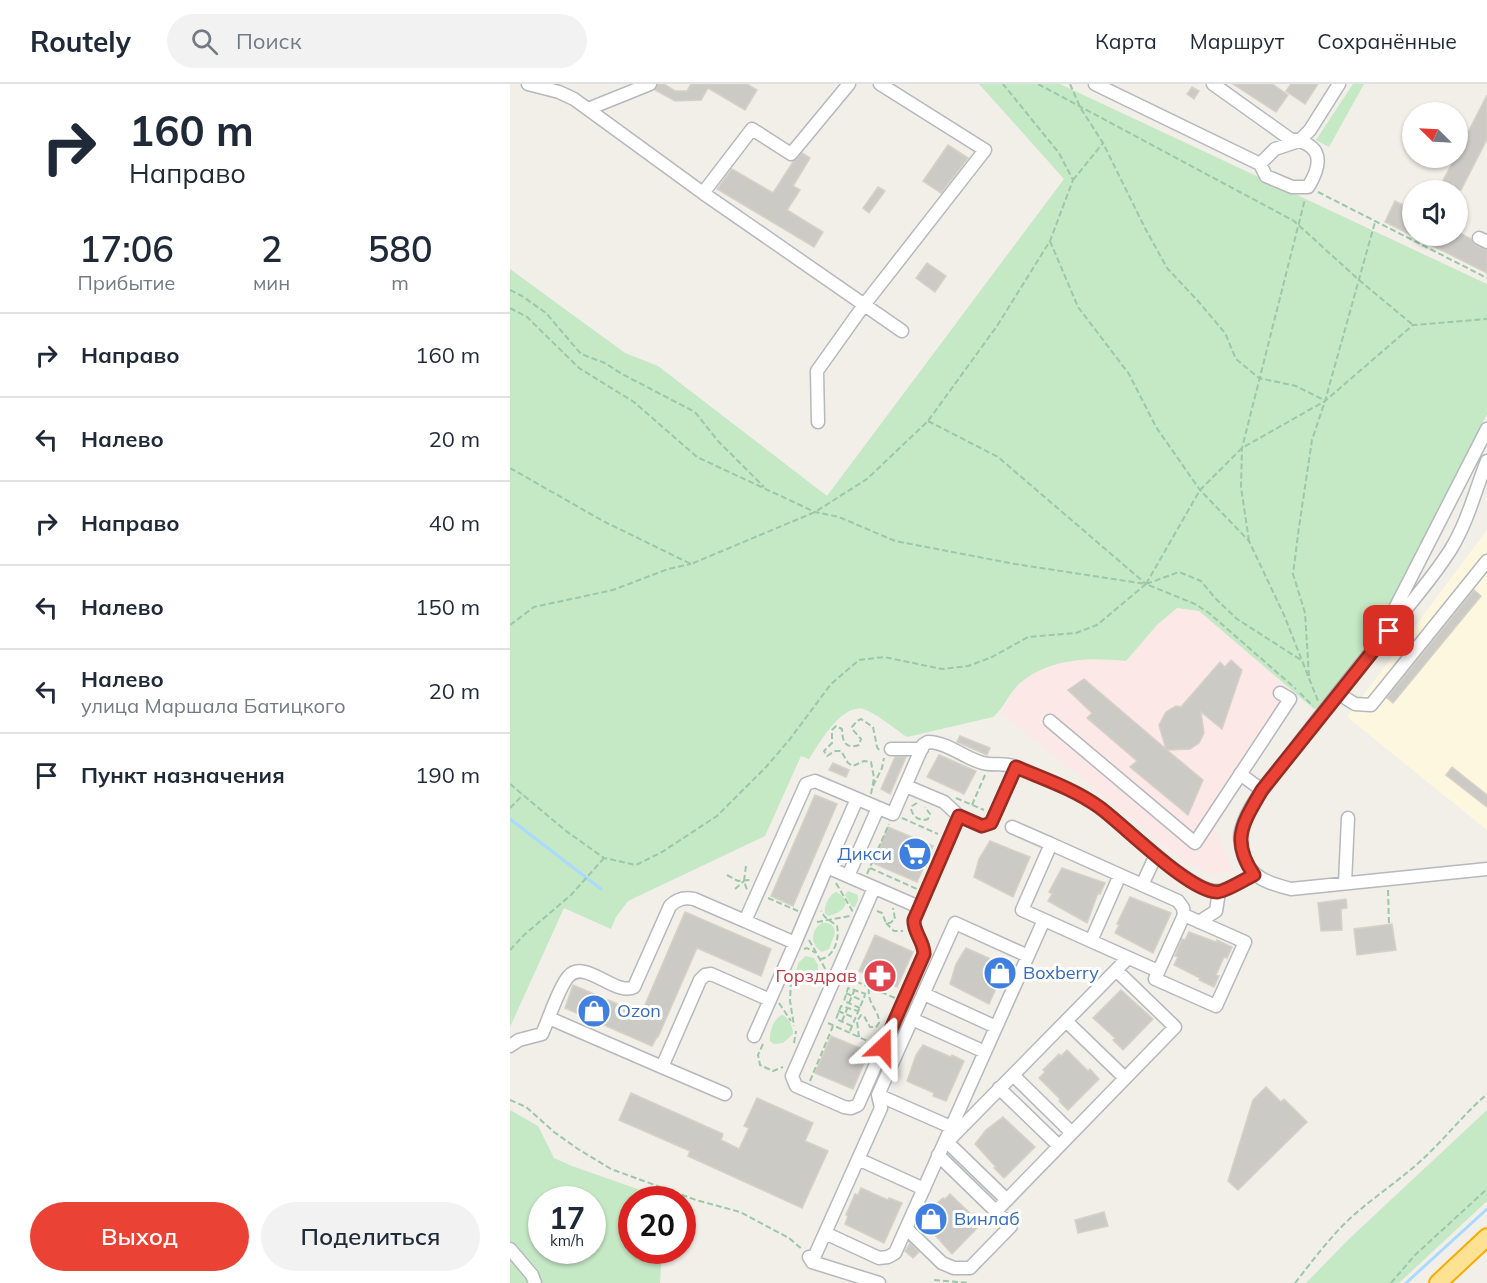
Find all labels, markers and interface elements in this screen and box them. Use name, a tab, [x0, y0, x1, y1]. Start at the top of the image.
search box	[167, 14, 587, 68]
text: Routely	[30, 24, 131, 59]
icon: search	[188, 25, 221, 58]
text: Поиск	[236, 27, 302, 55]
text: Карта	[1095, 28, 1157, 54]
text: Маршрут	[1190, 28, 1284, 54]
text: Сохранённые	[1317, 28, 1457, 54]
north arrow	[1402, 102, 1468, 168]
map controls	[1402, 102, 1468, 246]
text: 160 m	[129, 104, 254, 157]
icon: right	[30, 108, 108, 186]
text: Направо	[129, 156, 246, 190]
button: sound	[1402, 180, 1468, 246]
text: 17:06	[79, 226, 174, 271]
text: 2	[261, 226, 282, 271]
text: 580	[368, 226, 433, 271]
text: Прибытие	[77, 270, 175, 295]
text: мин	[253, 270, 290, 295]
text: m	[391, 270, 409, 295]
icon: right	[30, 339, 63, 372]
text: Направо	[81, 341, 179, 369]
text: 160 m	[415, 341, 480, 369]
icon: left	[30, 423, 63, 456]
text: Налево	[81, 425, 164, 453]
text: 20 m	[429, 425, 480, 453]
icon: right	[30, 507, 63, 540]
text: Направо	[81, 509, 179, 537]
text: 40 m	[429, 509, 480, 537]
icon: left	[30, 591, 63, 624]
text: Налево	[81, 593, 164, 621]
text: 150 m	[415, 593, 480, 621]
pin	[1363, 605, 1414, 656]
icon: arrive	[1372, 614, 1405, 647]
text: Налево	[81, 665, 164, 693]
icon: left	[30, 675, 63, 708]
text: 20 m	[429, 677, 480, 705]
text: улица Маршала Батицкого	[81, 693, 346, 718]
icon: arrive	[30, 759, 63, 792]
text: Пункт назначения	[81, 761, 285, 789]
text: 190 m	[415, 761, 480, 789]
supermarket icon: Дикси	[897, 836, 933, 872]
place label: Дикси	[837, 842, 892, 865]
shop icon: Boxberry	[982, 955, 1018, 991]
pharmacy icon: Горздрав	[862, 958, 898, 994]
place label: Boxberry	[1023, 961, 1099, 984]
place label: Горздрав	[775, 964, 857, 987]
shop icon: Ozon	[576, 993, 612, 1029]
place label: Ozon	[617, 999, 661, 1022]
position arrow	[851, 1015, 915, 1079]
speed limit sign: 20	[618, 1186, 696, 1264]
text: 17	[549, 1199, 585, 1237]
shop icon: Винлаб	[913, 1201, 949, 1237]
button: Выход	[30, 1202, 249, 1271]
button: Поделиться	[261, 1202, 480, 1271]
place label: Винлаб	[954, 1207, 1020, 1230]
text: km/h	[550, 1231, 584, 1250]

